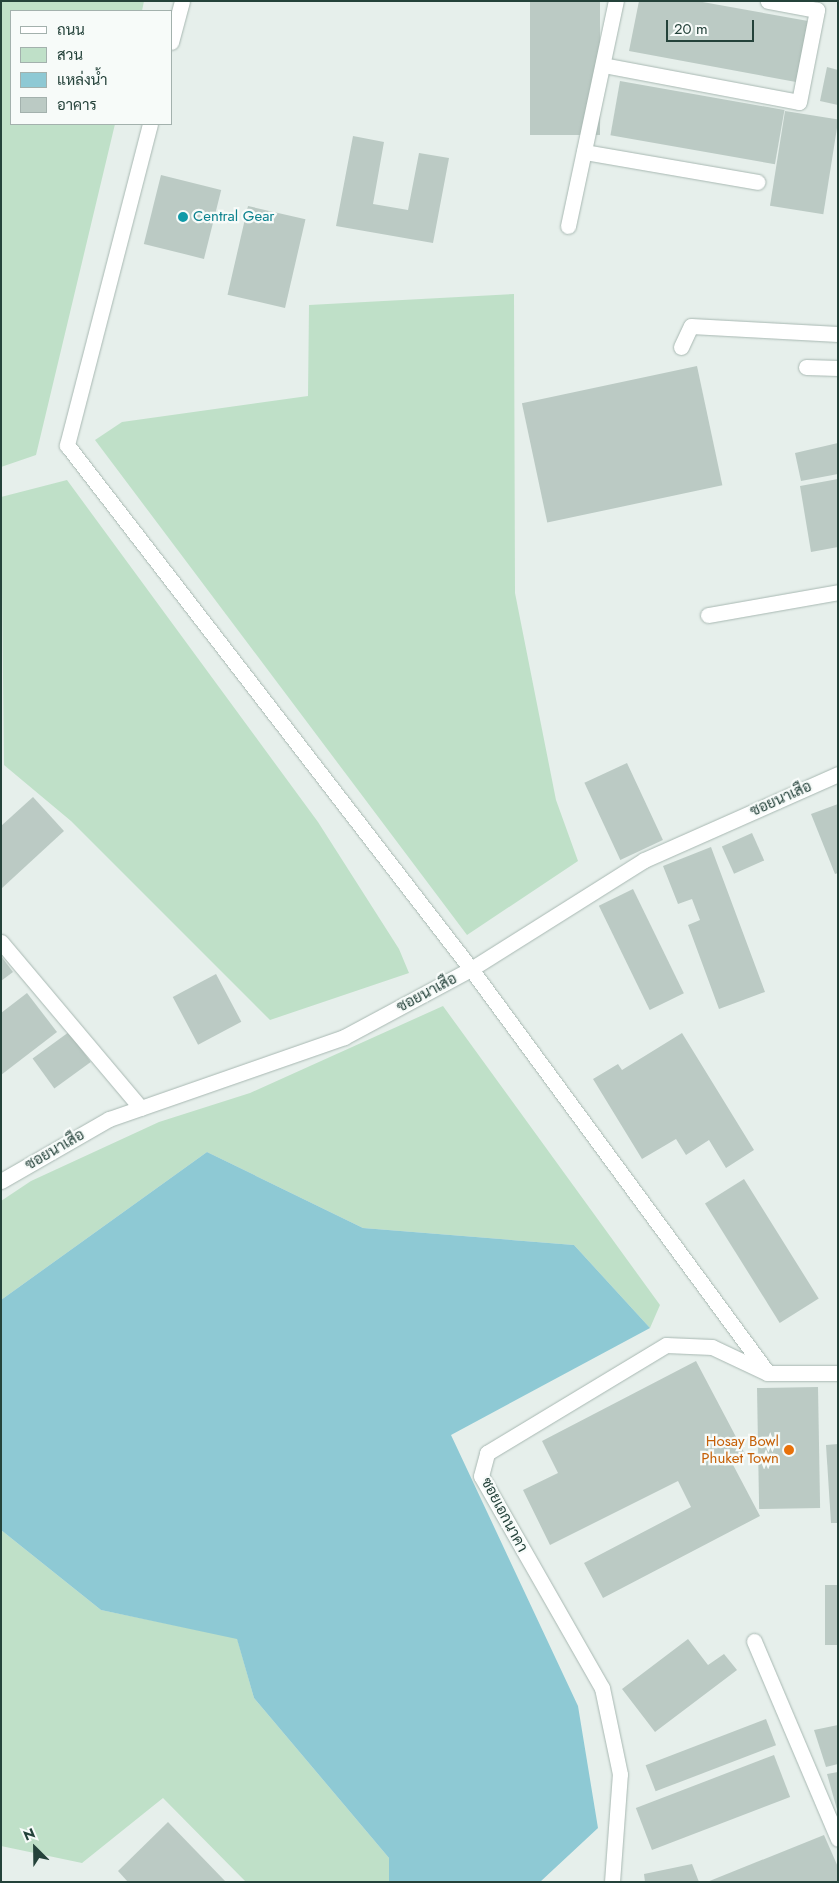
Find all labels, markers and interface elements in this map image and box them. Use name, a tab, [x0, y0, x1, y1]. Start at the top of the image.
legend	[10, 10, 172, 125]
scale bar	[669, 10, 756, 42]
text: 20 m	[674, 18, 708, 40]
text: ถนน	[57, 19, 85, 41]
text: สวน	[57, 44, 83, 66]
text: แหล่งน้ำ	[57, 69, 108, 91]
text: อาคาร	[57, 94, 97, 116]
place label: Central Gear	[193, 208, 274, 226]
marker: Central Gear	[177, 211, 189, 223]
street label: ซอยนาเสือ	[747, 777, 815, 821]
street label: ซอยนาเสือ	[394, 970, 460, 1016]
street label: ซอยนาเสือ	[22, 1126, 88, 1174]
place label: Hosay Bowl Phuket Town	[701, 1432, 779, 1467]
marker: Hosay Bowl Phuket Town	[783, 1444, 795, 1456]
street label: ซอยเอกนาคา	[477, 1475, 531, 1555]
north arrow	[10, 1823, 60, 1873]
text: N	[20, 1823, 38, 1846]

